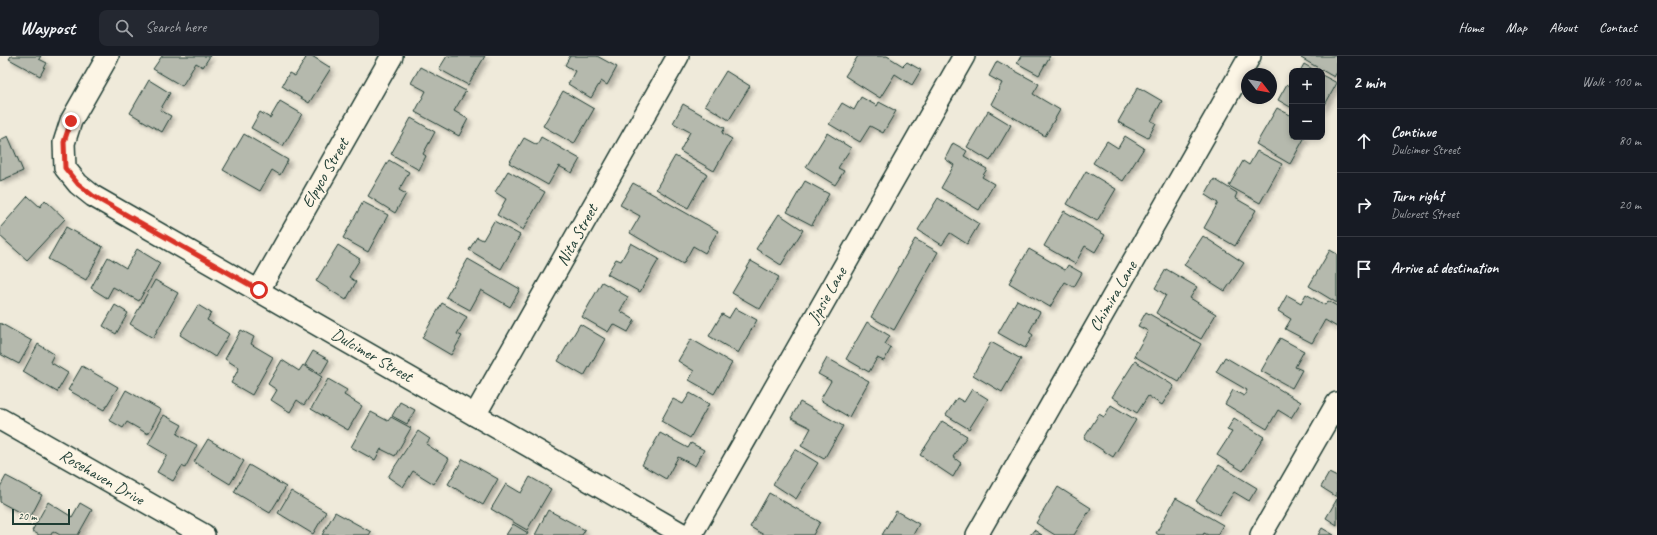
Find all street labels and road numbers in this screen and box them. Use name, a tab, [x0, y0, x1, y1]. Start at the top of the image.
street label: Elpyco Street	[297, 132, 355, 212]
street label: Nita Street	[552, 199, 604, 269]
street label: Chimira Lane	[1084, 256, 1142, 335]
street label: Jipsie Lane	[802, 262, 852, 328]
street label: Dulcimer Street	[328, 323, 418, 388]
street label: Rosehaven Drive	[56, 444, 149, 510]

